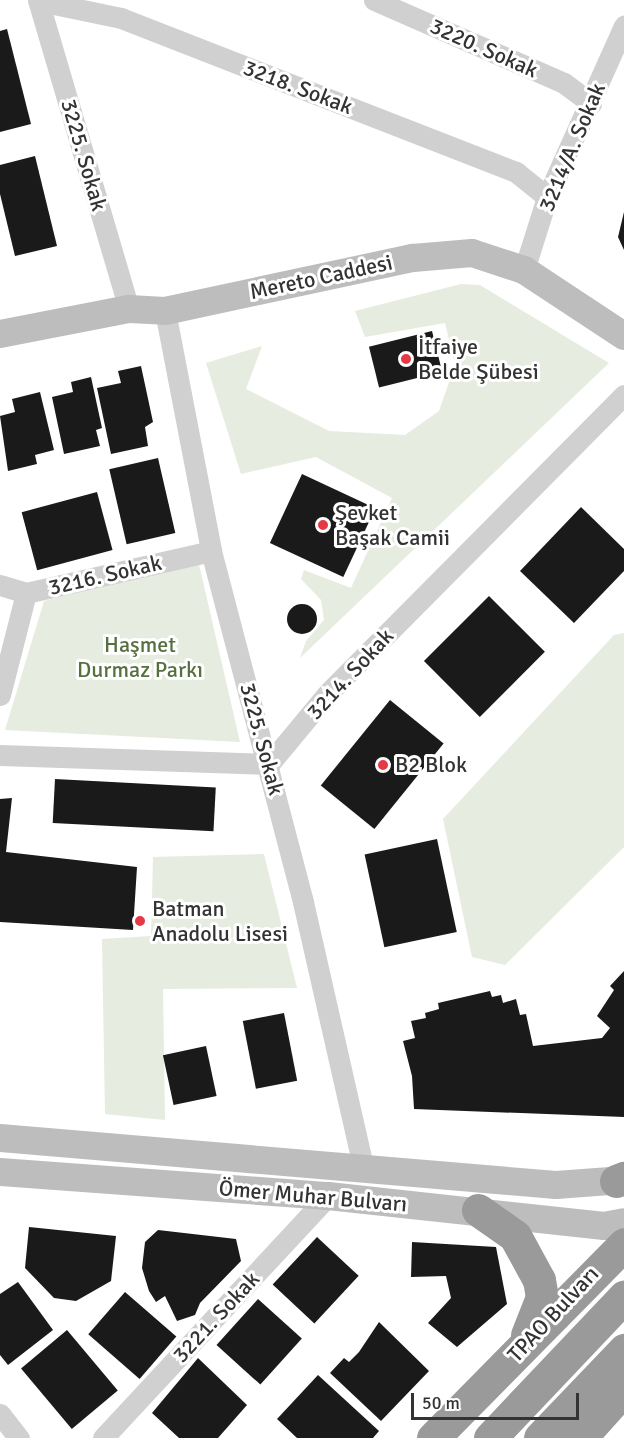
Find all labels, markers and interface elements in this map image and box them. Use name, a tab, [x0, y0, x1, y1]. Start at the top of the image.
street label: 3220. Sokak	[426, 13, 542, 83]
street label: 3218. Sokak	[240, 54, 356, 120]
street label: 3214/A. Sokak	[533, 79, 611, 215]
street label: 3225. Sokak	[55, 96, 113, 214]
street label: Mereto Caddesi	[247, 249, 395, 305]
place label: İtfaiye Belde Şübesi	[418, 333, 539, 384]
marker: İtfaiye Belde Şübesi	[399, 352, 413, 366]
place label: Şevket Başak Camii	[335, 499, 450, 550]
marker: Şevket Başak Camii	[316, 518, 330, 532]
street label: 3216. Sokak	[46, 549, 164, 601]
street label: 3214. Sokak	[301, 623, 399, 725]
park label: Haşmet Durmaz Parkı	[77, 631, 203, 682]
street label: 3225. Sokak	[234, 680, 290, 798]
place label: B2 Blok	[395, 752, 467, 778]
marker: B2 Blok	[376, 758, 390, 772]
place label: Batman Anadolu Lisesi	[152, 895, 288, 946]
marker: Batman Anadolu Lisesi	[133, 914, 147, 928]
street label: Ömer Muhar Bulvarı	[218, 1175, 408, 1217]
street label: TPAO Bulvarı	[502, 1261, 604, 1367]
street label: 3221. Sokak	[167, 1266, 265, 1368]
scale bar	[414, 1381, 582, 1419]
text: 50 m	[422, 1392, 460, 1414]

